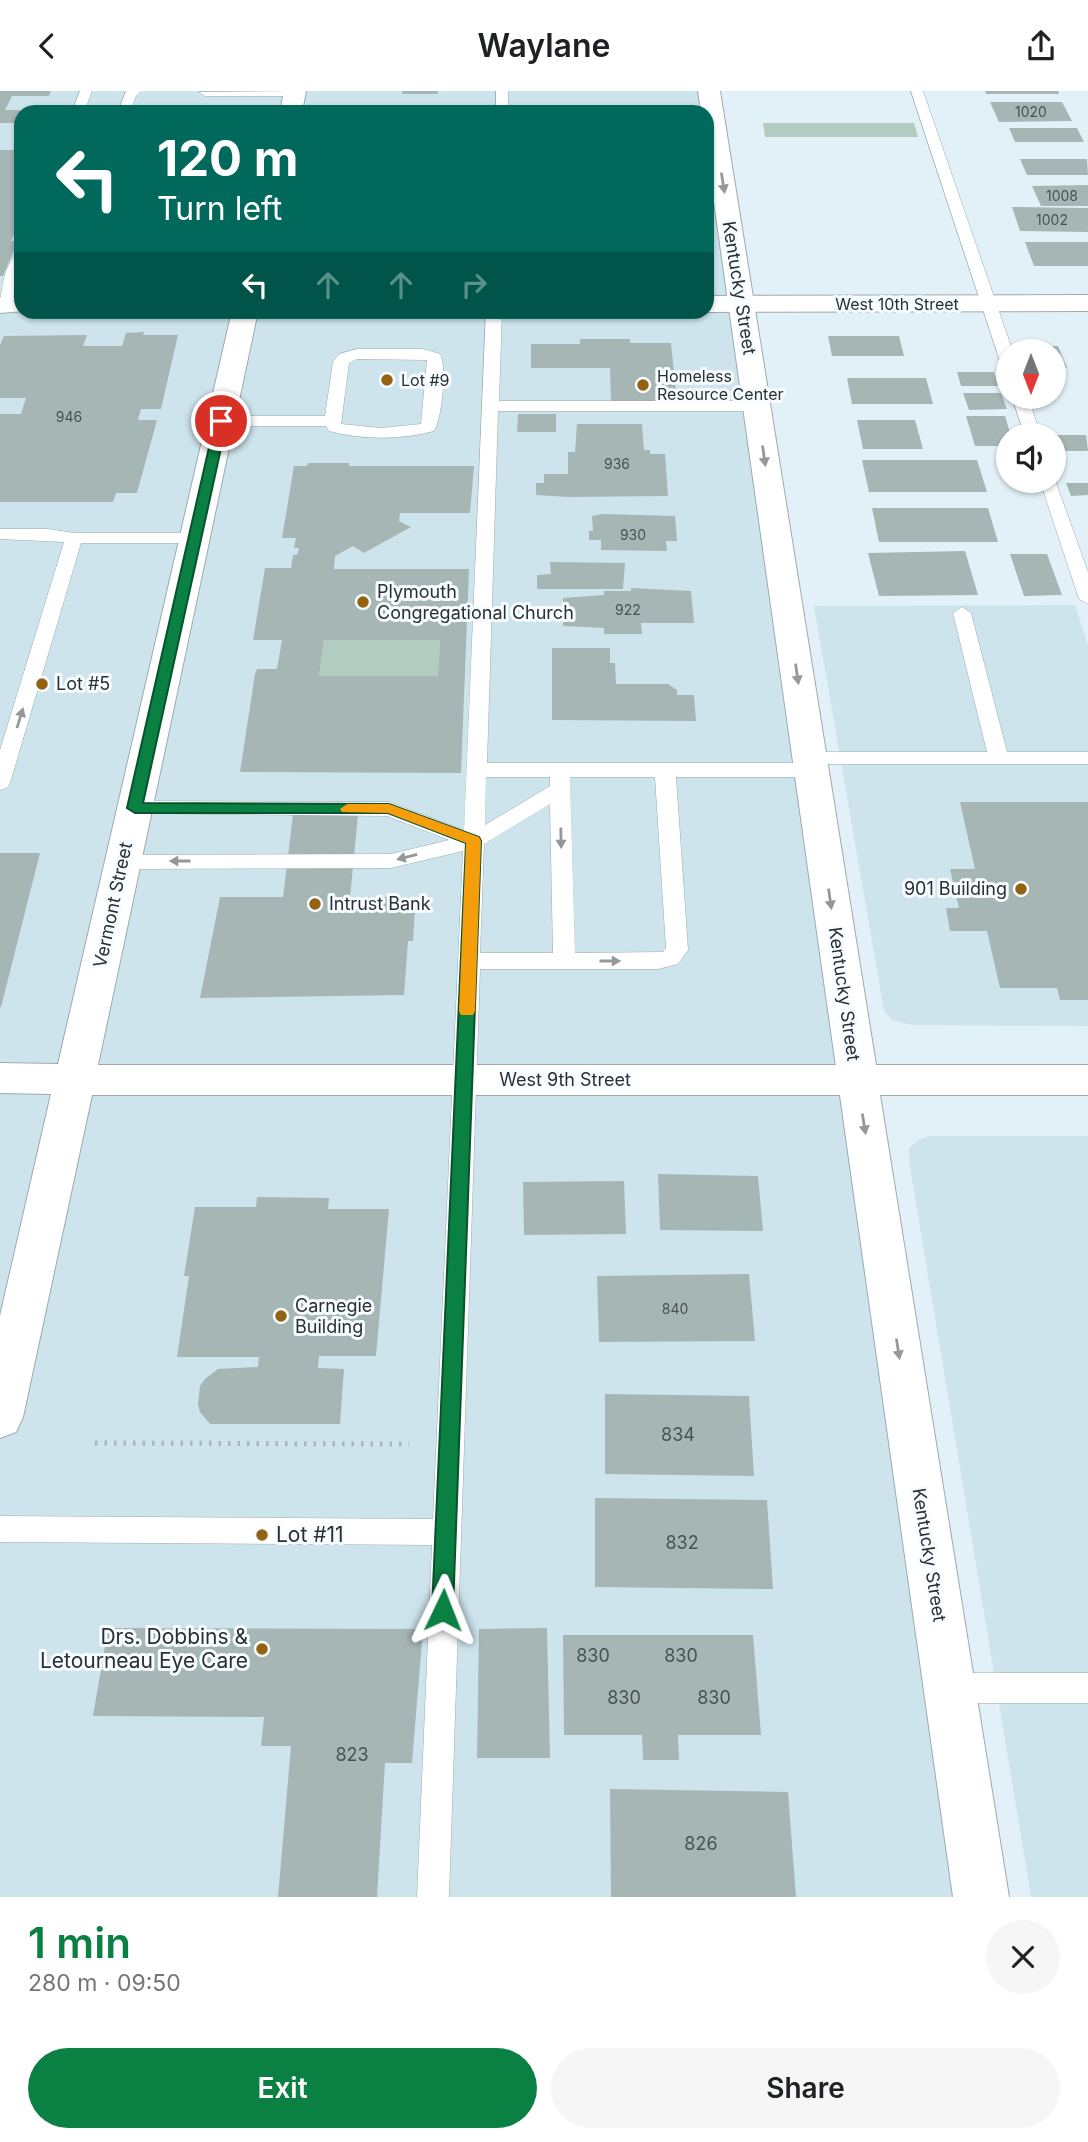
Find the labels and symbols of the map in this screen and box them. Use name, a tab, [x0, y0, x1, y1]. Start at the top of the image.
house number: 1020	[1015, 103, 1047, 120]
one-way arrow	[718, 172, 729, 194]
house number: 1008	[1046, 187, 1078, 204]
house number: 1002	[1036, 211, 1068, 228]
street label: Kentucky Street	[719, 220, 760, 356]
street label: West 10th Street	[835, 294, 959, 314]
north arrow	[996, 339, 1066, 409]
place label: Homeless Resource Center	[657, 366, 784, 404]
place label: Lot #9	[401, 370, 449, 390]
marker: Lot #9	[379, 372, 395, 388]
marker: Homeless Resource Center	[635, 377, 651, 393]
pin	[191, 391, 251, 451]
house number: 946	[56, 408, 82, 425]
one-way arrow	[759, 445, 770, 467]
house number: 936	[604, 455, 630, 472]
house number: 930	[620, 526, 646, 543]
place label: Plymouth Congregational Church	[377, 581, 574, 623]
marker: Plymouth Congregational Church	[355, 594, 371, 610]
house number: 922	[615, 601, 641, 618]
one-way arrow	[791, 663, 802, 685]
place label: Lot #5	[56, 673, 110, 694]
marker: Lot #5	[34, 676, 50, 692]
one-way arrow	[15, 707, 25, 728]
one-way arrow	[556, 827, 567, 849]
street label: Vermont Street	[89, 840, 136, 970]
one-way arrow	[396, 852, 418, 863]
one-way arrow	[169, 855, 191, 867]
place label: 901 Building	[904, 878, 1007, 899]
marker: 901 Building	[1013, 881, 1029, 897]
one-way arrow	[825, 888, 836, 910]
place label: Intrust Bank	[329, 893, 431, 914]
marker: Intrust Bank	[307, 896, 323, 912]
street label: Kentucky Street	[825, 926, 864, 1062]
one-way arrow	[600, 955, 622, 967]
street label: West 9th Street	[499, 1069, 631, 1090]
one-way arrow	[859, 1113, 870, 1135]
place label: Carnegie Building	[295, 1295, 372, 1337]
house number: 840	[662, 1300, 688, 1317]
marker: Carnegie Building	[273, 1308, 289, 1324]
one-way arrow	[893, 1338, 904, 1360]
house number: 834	[661, 1424, 695, 1445]
street label: Kentucky Street	[909, 1487, 950, 1623]
place label: Lot #11	[276, 1522, 344, 1547]
marker: Lot #11	[254, 1527, 270, 1543]
house number: 832	[665, 1532, 699, 1553]
position arrow	[406, 1573, 480, 1647]
place label: Drs. Dobbins & Letourneau Eye Care	[40, 1624, 248, 1673]
marker: Drs. Dobbins & Letourneau Eye Care	[254, 1641, 270, 1657]
house number: 830	[576, 1645, 610, 1666]
house number: 830	[664, 1645, 698, 1666]
house number: 830	[607, 1687, 641, 1708]
house number: 830	[697, 1687, 731, 1708]
house number: 823	[335, 1744, 369, 1765]
house number: 826	[684, 1833, 718, 1854]

